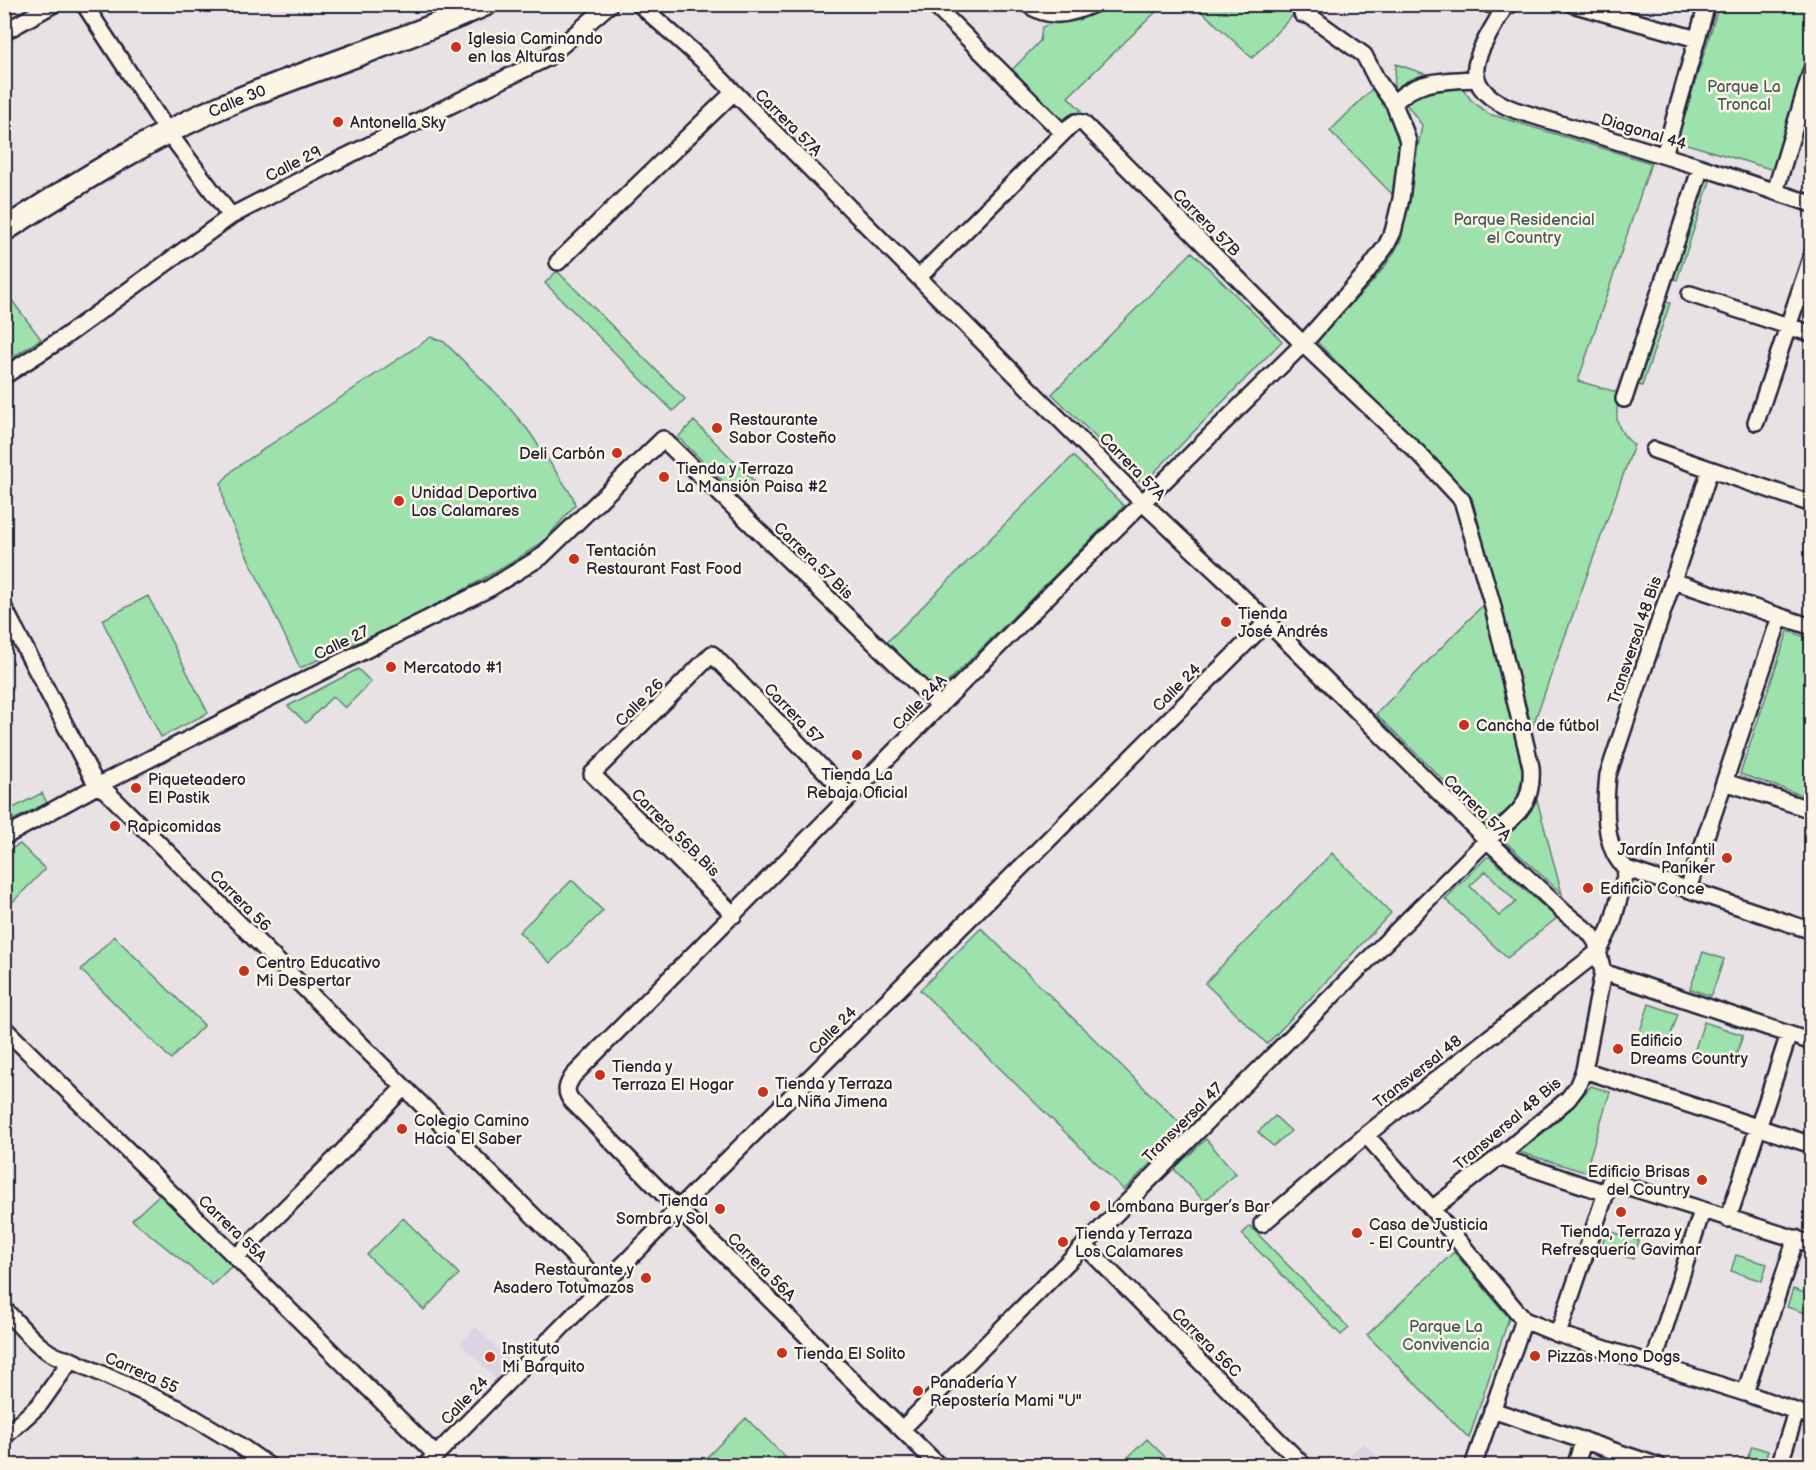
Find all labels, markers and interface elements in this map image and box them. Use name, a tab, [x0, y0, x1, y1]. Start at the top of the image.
place label: Iglesia Caminando en las Alturas	[468, 30, 603, 67]
marker: Iglesia Caminando en las Alturas	[449, 40, 463, 54]
park label: Parque La Troncal	[1707, 78, 1781, 115]
street label: Calle 30	[206, 82, 269, 122]
street label: Carrera 57A	[751, 86, 825, 161]
street label: Diagonal 44	[1599, 110, 1689, 154]
place label: Antonella Sky	[350, 114, 447, 133]
marker: Antonella Sky	[331, 115, 345, 129]
street label: Calle 29	[263, 142, 325, 186]
street label: Carrera 57B	[1168, 185, 1244, 261]
park label: Parque Residencial el Country	[1453, 211, 1595, 248]
place label: Restaurante Sabor Costeño	[729, 411, 836, 448]
marker: Restaurante Sabor Costeño	[710, 421, 724, 435]
street label: Carrera 57A	[1095, 429, 1169, 505]
place label: Deli Carbón	[519, 445, 605, 464]
marker: Deli Carbón	[610, 446, 624, 460]
place label: Tienda y Terraza La Mansión Paisa #2	[676, 460, 828, 497]
marker: Tienda y Terraza La Mansión Paisa #2	[657, 470, 671, 484]
place label: Unidad Deportiva Los Calamares	[411, 484, 537, 521]
marker: Unidad Deportiva Los Calamares	[392, 494, 406, 508]
street label: Carrera 57 Bis	[769, 518, 857, 604]
place label: Tentación Restaurant Fast Food	[586, 542, 742, 579]
marker: Tentación Restaurant Fast Food	[567, 552, 581, 566]
street label: Transversal 48 Bis	[1605, 574, 1666, 707]
place label: Tienda José Andrés	[1238, 605, 1328, 642]
marker: Tienda José Andrés	[1219, 615, 1233, 629]
street label: Calle 27	[311, 622, 372, 665]
place label: Mercatodo #1	[403, 659, 502, 678]
marker: Mercatodo #1	[384, 660, 398, 674]
street label: Calle 24	[1149, 660, 1205, 716]
street label: Calle 24A	[889, 671, 951, 735]
street label: Calle 26	[612, 675, 668, 731]
street label: Carrera 57	[759, 680, 827, 748]
place label: Cancha de fútbol	[1476, 717, 1599, 736]
marker: Cancha de fútbol	[1457, 718, 1471, 732]
marker: Tienda La Rebaja Oficial	[850, 748, 864, 762]
place label: Tienda La Rebaja Oficial	[807, 766, 907, 803]
place label: Piqueteadero El Pastik	[148, 771, 246, 808]
street label: Carrera 57A	[1439, 771, 1515, 845]
marker: Piqueteadero El Pastik	[129, 781, 143, 795]
street label: Carrera 56B Bis	[627, 785, 723, 881]
place label: Rapicomidas	[127, 818, 221, 837]
marker: Rapicomidas	[108, 819, 122, 833]
place label: Jardín Infantil Paniker	[1617, 841, 1715, 878]
marker: Jardín Infantil Paniker	[1720, 851, 1734, 865]
street label: Carrera 56	[205, 866, 275, 936]
place label: Edificio Conce	[1600, 880, 1705, 899]
marker: Edificio Conce	[1581, 881, 1595, 895]
place label: Centro Educativo Mi Despertar	[256, 954, 381, 991]
marker: Centro Educativo Mi Despertar	[237, 964, 251, 978]
street label: Calle 24	[805, 1003, 861, 1059]
street label: Transversal 48	[1370, 1032, 1466, 1113]
place label: Edificio Dreams Country	[1630, 1032, 1749, 1069]
marker: Edificio Dreams Country	[1611, 1042, 1625, 1056]
place label: Tienda y Terraza El Hogar	[612, 1058, 734, 1095]
marker: Tienda y Terraza El Hogar	[593, 1068, 607, 1082]
street label: Transversal 48 Bis	[1451, 1074, 1565, 1174]
place label: Tienda y Terraza La Niña Jimena	[775, 1075, 893, 1112]
street label: Transversal 47	[1139, 1079, 1227, 1167]
marker: Tienda y Terraza La Niña Jimena	[756, 1085, 770, 1099]
place label: Colegio Camino Hacia El Saber	[414, 1112, 529, 1149]
marker: Colegio Camino Hacia El Saber	[395, 1122, 409, 1136]
place label: Edificio Brisas del Country	[1588, 1163, 1691, 1200]
marker: Edificio Brisas del Country	[1695, 1173, 1709, 1187]
street label: Carrera 55A	[194, 1192, 270, 1267]
place label: Tienda Sombra y Sol	[616, 1192, 708, 1229]
place label: Lombana Burger’s Bar	[1107, 1198, 1270, 1217]
marker: Lombana Burger’s Bar	[1088, 1199, 1102, 1213]
marker: Tienda Sombra y Sol	[713, 1202, 727, 1216]
marker: Tienda, Terraza y Refresquería Gavimar	[1614, 1205, 1628, 1219]
place label: Casa de Justicia - El Country	[1369, 1216, 1488, 1253]
place label: Tienda, Terraza y Refresquería Gavimar	[1541, 1223, 1701, 1260]
place label: Tienda y Terraza Los Calamares	[1075, 1225, 1193, 1262]
marker: Casa de Justicia - El Country	[1350, 1226, 1364, 1240]
street label: Carrera 56A	[723, 1229, 799, 1305]
marker: Tienda y Terraza Los Calamares	[1056, 1235, 1070, 1249]
place label: Restaurante y Asadero Totumazos	[493, 1261, 635, 1298]
marker: Restaurante y Asadero Totumazos	[639, 1271, 653, 1285]
street label: Carrera 56C	[1167, 1304, 1245, 1382]
park label: Parque La Convivencia	[1402, 1318, 1490, 1355]
place label: Instituto Mi Barquito	[502, 1340, 585, 1377]
place label: Tienda El Solito	[794, 1345, 906, 1364]
marker: Tienda El Solito	[775, 1346, 789, 1360]
place label: Pizzas Mono Dogs	[1547, 1348, 1680, 1367]
street label: Carrera 55	[102, 1349, 181, 1398]
marker: Pizzas Mono Dogs	[1528, 1349, 1542, 1363]
marker: Instituto Mi Barquito	[483, 1350, 497, 1364]
street label: Calle 24	[437, 1373, 493, 1429]
place label: Panadería Y Repostería Mami "U"	[930, 1374, 1082, 1411]
marker: Panadería Y Repostería Mami "U"	[911, 1384, 925, 1398]

